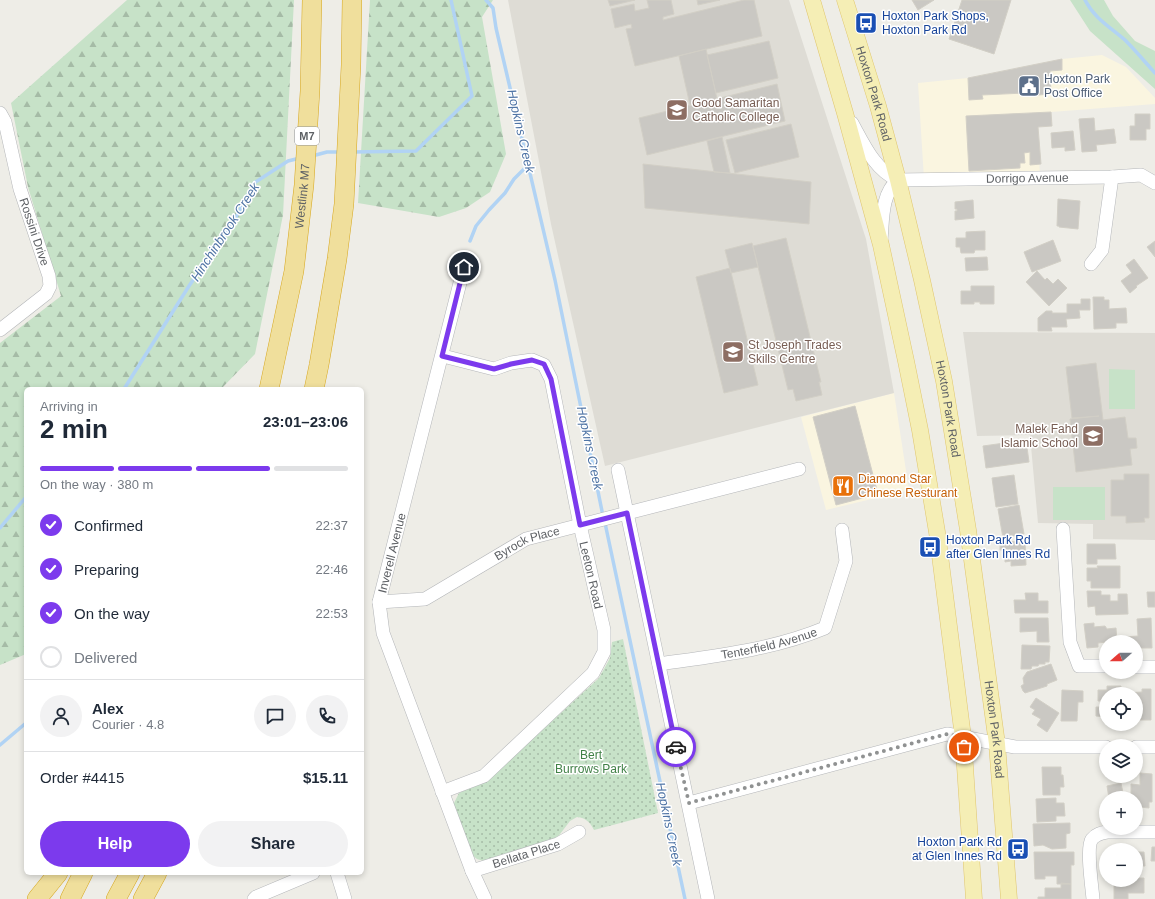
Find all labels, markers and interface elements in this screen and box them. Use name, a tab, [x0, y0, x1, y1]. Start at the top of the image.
place label: Hoxton Park Shops, Hoxton Park Rd	[882, 9, 989, 37]
bus stop icon: Hoxton Park Shops, Hoxton Park Rd	[853, 10, 879, 36]
street label: Hoxton Park Road	[853, 45, 894, 143]
place label: Hoxton Park Post Office	[1044, 72, 1111, 100]
public building icon: Hoxton Park Post Office	[1016, 73, 1042, 99]
water label: Hopkins Creek	[504, 88, 538, 176]
place label: Good Samaritan Catholic College	[692, 96, 780, 124]
school or university icon: Good Samaritan Catholic College	[664, 97, 690, 123]
road number: M7	[295, 127, 319, 145]
street label: Westlink M7	[292, 163, 312, 229]
street label: Dorrigo Avenue	[986, 171, 1069, 186]
water label: Hinchinbrook Creek	[188, 179, 263, 284]
street label: Rossini Drive	[16, 196, 52, 268]
pin	[447, 250, 481, 284]
icon: home	[453, 256, 475, 278]
place label: St Joseph Trades Skills Centre	[748, 338, 841, 366]
school or university icon: St Joseph Trades Skills Centre	[720, 339, 746, 365]
street label: Hoxton Park Road	[933, 359, 963, 458]
text: Arriving in	[40, 399, 98, 414]
water label: Hopkins Creek	[574, 405, 607, 493]
text: 23:01–23:06	[263, 413, 348, 430]
text: 2 min	[40, 414, 108, 444]
place label: Malek Fahd Islamic School	[1001, 422, 1078, 450]
school or university icon: Malek Fahd Islamic School	[1080, 423, 1106, 449]
place label: Diamond Star Chinese Resturant	[858, 472, 958, 500]
restaurant icon: Diamond Star Chinese Resturant	[830, 473, 856, 499]
text: On the way · 380 m	[40, 477, 153, 492]
street label: Inverell Avenue	[375, 511, 409, 594]
icon: check	[40, 514, 62, 536]
text: Confirmed	[74, 517, 143, 534]
text: 22:37	[315, 518, 348, 533]
street label: Byrock Place	[492, 524, 561, 563]
place label: Hoxton Park Rd after Glen Innes Rd	[946, 533, 1050, 561]
bus stop icon: Hoxton Park Rd after Glen Innes Rd	[917, 534, 943, 560]
street label: Leeton Road	[576, 540, 606, 610]
icon: check	[40, 558, 62, 580]
text: Preparing	[74, 561, 139, 578]
text: 22:46	[315, 562, 348, 577]
icon: check	[40, 602, 62, 624]
text: On the way	[74, 605, 150, 622]
text: 22:53	[315, 606, 348, 621]
street label: Tenterfield Avenue	[720, 625, 819, 662]
north arrow	[1099, 635, 1143, 679]
map controls	[1099, 635, 1143, 887]
text: Delivered	[74, 649, 137, 666]
street label: Hoxton Park Road	[981, 680, 1007, 779]
button: locate	[1099, 687, 1143, 731]
button: person	[40, 695, 82, 737]
button: chat	[254, 695, 296, 737]
button: phone	[306, 695, 348, 737]
text: Alex	[92, 700, 124, 717]
text: Courier · 4.8	[92, 717, 164, 732]
courier	[656, 727, 696, 767]
pin	[947, 730, 981, 764]
icon: car	[665, 736, 687, 758]
icon: bag	[953, 736, 975, 758]
button: layers	[1099, 739, 1143, 783]
park label: Bert Burrows Park	[555, 748, 628, 776]
text: Order #4415	[40, 769, 124, 786]
text: $15.11	[303, 769, 348, 786]
water label: Hopkins Creek	[653, 781, 686, 869]
button: +	[1099, 791, 1143, 835]
button: Help	[40, 821, 190, 867]
button: Share	[198, 821, 348, 867]
place label: Hoxton Park Rd at Glen Innes Rd	[912, 835, 1002, 863]
bus stop icon: Hoxton Park Rd at Glen Innes Rd	[1005, 836, 1031, 862]
street label: Bellata Place	[491, 837, 562, 871]
button: −	[1099, 843, 1143, 887]

